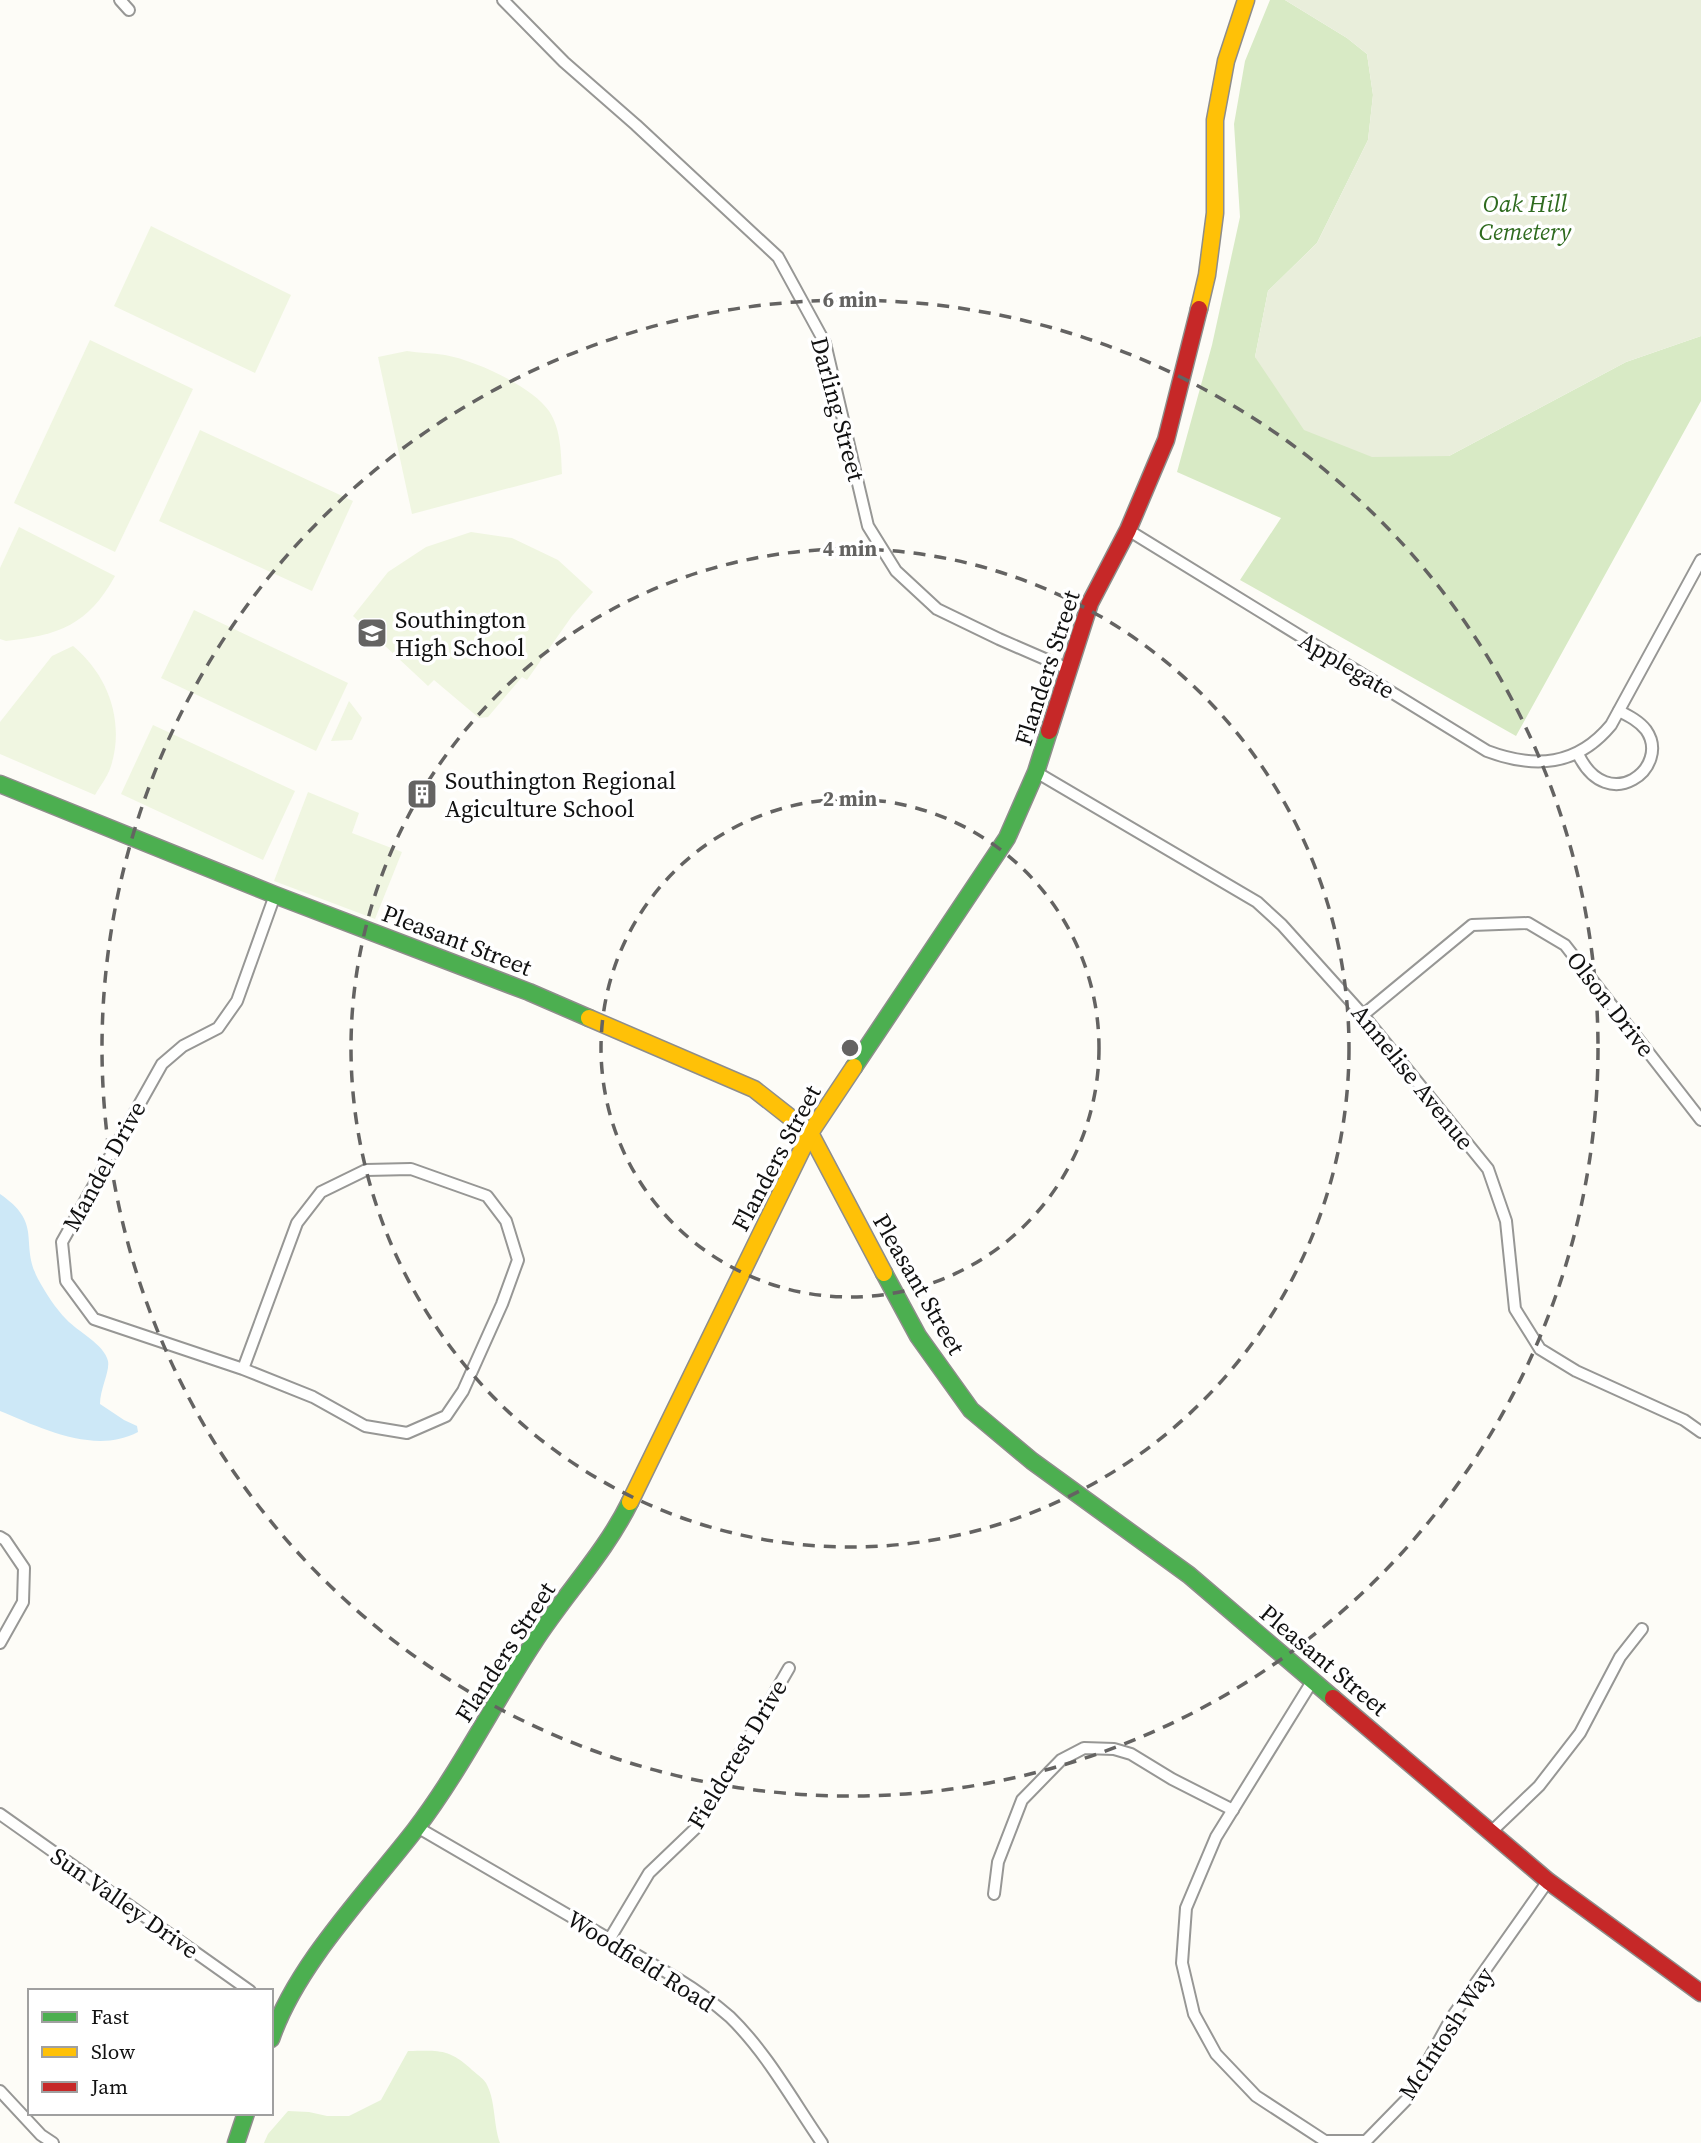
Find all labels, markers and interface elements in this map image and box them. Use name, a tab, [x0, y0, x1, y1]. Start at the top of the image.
park label: Oak Hill Cemetery	[1479, 187, 1572, 248]
text: 6 min	[823, 285, 877, 314]
street label: Darling Street	[803, 333, 873, 485]
text: 4 min	[823, 534, 877, 563]
street label: Flanders Street	[1006, 586, 1088, 750]
place label: Southington High School	[395, 603, 526, 664]
school or university icon: Southington High School	[355, 616, 389, 650]
street label: Applegate	[1293, 623, 1401, 707]
place label: Southington Regional Agiculture School	[445, 764, 676, 825]
building icon: Southington Regional Agiculture School	[405, 777, 439, 811]
text: 2 min	[823, 784, 877, 813]
street label: Pleasant Street	[377, 896, 537, 984]
street label: Olson Drive	[1559, 944, 1663, 1064]
street label: Annelise Avenue	[1344, 997, 1482, 1157]
centre of rings	[838, 1036, 862, 1060]
street label: Flanders Street	[724, 1079, 829, 1237]
street label: Mandel Drive	[55, 1095, 153, 1237]
street label: Pleasant Street	[865, 1207, 973, 1361]
street label: Flanders Street	[447, 1575, 563, 1729]
street label: Pleasant Street	[1253, 1597, 1395, 1724]
street label: Fieldcrest Drive	[679, 1673, 795, 1835]
street label: Sun Valley Drive	[44, 1840, 206, 1966]
street label: Woodfield Road	[561, 1902, 722, 2020]
street label: McIntosh Way	[1391, 1960, 1502, 2106]
legend	[28, 1989, 273, 2115]
text: Fast	[91, 2002, 129, 2031]
text: Slow	[91, 2037, 135, 2066]
text: Jam	[90, 2072, 128, 2101]

